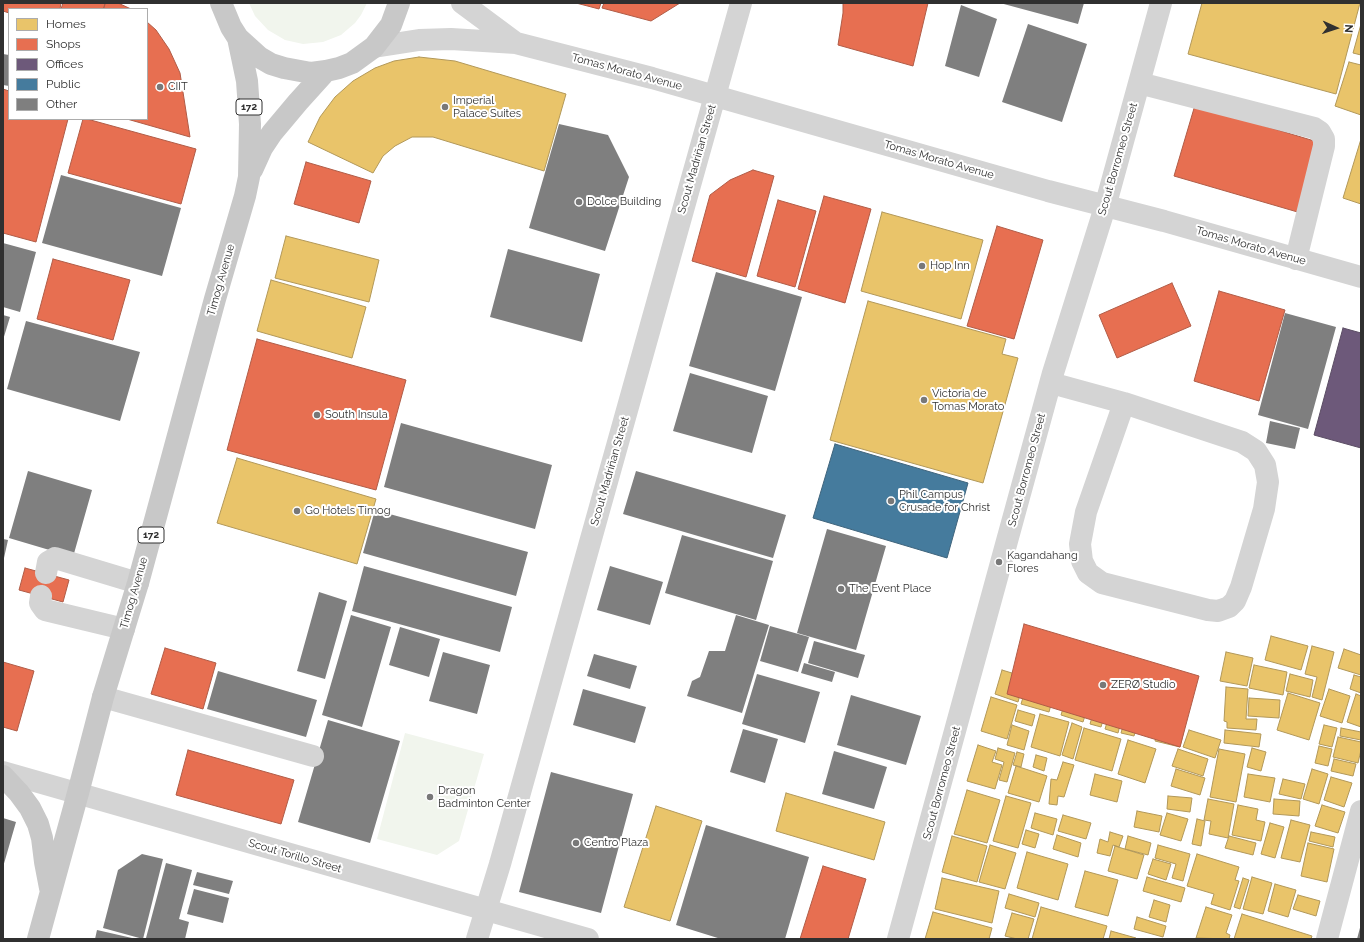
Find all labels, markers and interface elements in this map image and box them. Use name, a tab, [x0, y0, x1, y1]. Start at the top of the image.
legend	[8, 8, 148, 120]
north arrow	[1316, 8, 1356, 48]
text: Homes	[46, 17, 86, 31]
text: N	[1342, 24, 1355, 33]
text: Shops	[46, 37, 81, 51]
street label: Tomas Morato Avenue	[570, 51, 684, 93]
text: Offices	[46, 57, 83, 71]
text: Public	[46, 77, 80, 91]
place label: CIIT	[168, 80, 188, 94]
marker: CIIT	[155, 82, 165, 92]
place label: Imperial Palace Suites	[453, 94, 521, 120]
text: Other	[46, 97, 77, 111]
road number: 172	[236, 99, 262, 115]
street label: Scout Borromeo Street	[1096, 101, 1140, 217]
marker: Imperial Palace Suites	[440, 102, 450, 112]
street label: Scout Madriñan Street	[675, 103, 719, 215]
street label: Tomas Morato Avenue	[883, 138, 995, 182]
place label: Dolce Building	[587, 195, 661, 209]
marker: Dolce Building	[574, 197, 584, 207]
street label: Tomas Morato Avenue	[1195, 224, 1307, 268]
street label: Timog Avenue	[204, 243, 238, 317]
place label: Hop Inn	[930, 259, 970, 273]
marker: Hop Inn	[917, 261, 927, 271]
place label: Victoria de Tomas Morato	[932, 387, 1004, 413]
marker: Victoria de Tomas Morato	[919, 395, 929, 405]
place label: South Insula	[325, 408, 388, 422]
marker: South Insula	[312, 410, 322, 420]
street label: Scout Borromeo Street	[1006, 412, 1048, 528]
street label: Scout Madriñan Street	[588, 415, 632, 527]
place label: Phil Campus Crusade for Christ	[899, 488, 990, 514]
marker: Phil Campus Crusade for Christ	[886, 496, 896, 506]
place label: Go Hotels Timog	[305, 504, 390, 518]
marker: Go Hotels Timog	[292, 506, 302, 516]
road number: 172	[138, 527, 164, 543]
place label: Kagandahang Flores	[1007, 549, 1078, 575]
street label: Timog Avenue	[117, 556, 151, 630]
marker: Kagandahang Flores	[994, 557, 1004, 567]
place label: The Event Place	[849, 582, 931, 596]
marker: The Event Place	[836, 584, 846, 594]
place label: ZERØ Studio	[1111, 678, 1175, 692]
marker: ZERØ Studio	[1098, 680, 1108, 690]
street label: Scout Borromeo Street	[921, 725, 963, 841]
place label: Dragon Badminton Center	[438, 784, 531, 810]
marker: Dragon Badminton Center	[425, 792, 435, 802]
street label: Scout Torillo Street	[247, 836, 343, 876]
place label: Centro Plaza	[584, 836, 648, 850]
marker: Centro Plaza	[571, 838, 581, 848]

